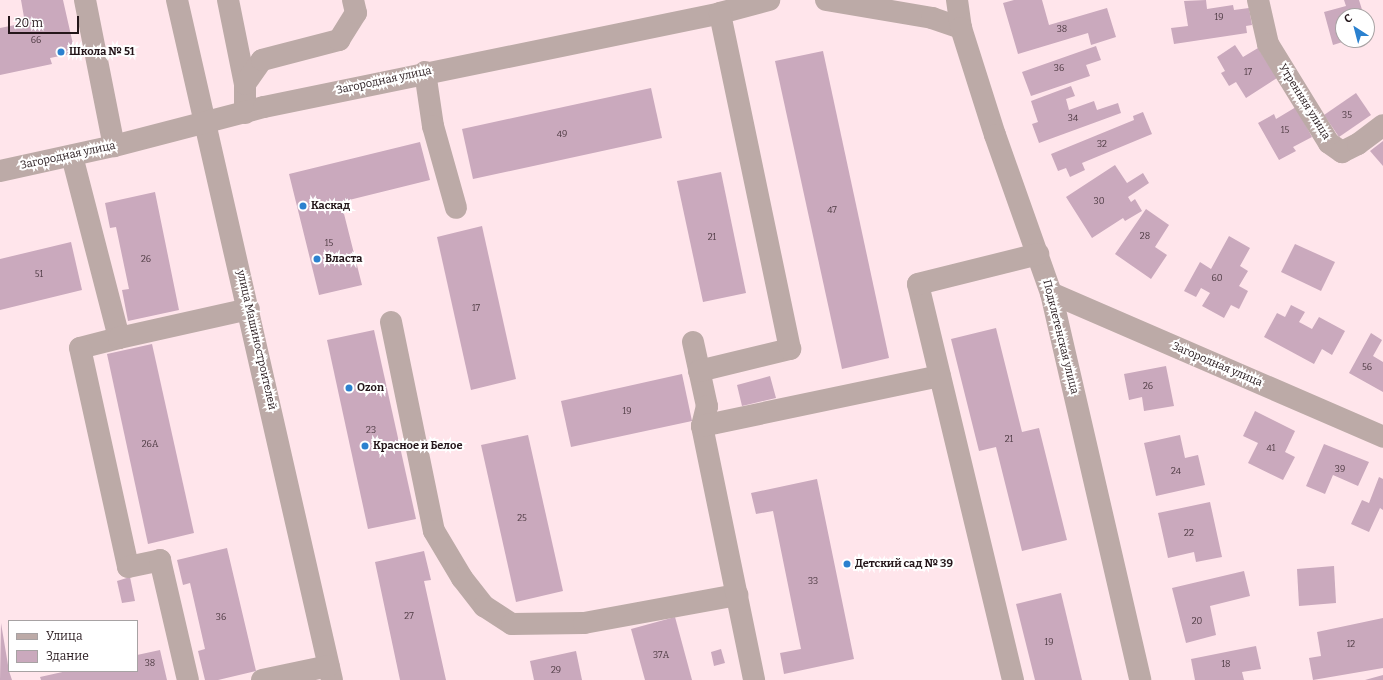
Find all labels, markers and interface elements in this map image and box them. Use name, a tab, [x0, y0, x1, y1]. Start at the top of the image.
scale bar	[10, 8, 81, 34]
north arrow	[1335, 8, 1375, 48]
text: С	[1342, 11, 1355, 26]
house number: 19	[1215, 12, 1223, 22]
text: 20 m	[15, 16, 43, 30]
house number: 38	[1057, 24, 1067, 34]
house number: 66	[31, 35, 41, 45]
place label: Школа № 51	[69, 45, 135, 59]
marker: Школа № 51	[56, 47, 66, 57]
street label: Утренняя улица	[1276, 62, 1332, 142]
house number: 36	[1054, 63, 1064, 73]
street label: Загородная улица	[335, 64, 433, 98]
house number: 17	[1244, 67, 1252, 77]
house number: 35	[1342, 110, 1352, 120]
house number: 34	[1068, 113, 1078, 123]
house number: 15	[1281, 125, 1289, 135]
house number: 49	[557, 129, 567, 139]
street label: Загородная улица	[19, 139, 117, 173]
house number: 32	[1097, 139, 1107, 149]
house number: 30	[1094, 196, 1104, 206]
place label: Каскад	[311, 199, 350, 213]
marker: Каскад	[298, 201, 308, 211]
house number: 47	[827, 205, 837, 215]
house number: 28	[1140, 231, 1150, 241]
house number: 21	[708, 232, 716, 242]
house number: 15	[325, 238, 333, 248]
place label: Власта	[325, 252, 362, 266]
house number: 26	[141, 254, 151, 264]
marker: Власта	[312, 254, 322, 264]
house number: 51	[35, 269, 43, 279]
street label: улица Машиностроителей	[233, 269, 279, 411]
house number: 60	[1211, 273, 1223, 283]
street label: Подклетенская улица	[1039, 278, 1081, 396]
house number: 17	[472, 303, 480, 313]
street label: Загородная улица	[1170, 340, 1264, 390]
house number: 56	[1362, 362, 1372, 372]
place label: Ozon	[357, 381, 384, 395]
house number: 26	[1143, 381, 1153, 391]
marker: Ozon	[344, 383, 354, 393]
house number: 19	[623, 406, 631, 416]
house number: 23	[366, 425, 376, 435]
house number: 21	[1005, 434, 1013, 444]
house number: 26А	[142, 439, 158, 449]
place label: Красное и Белое	[373, 439, 462, 453]
marker: Красное и Белое	[360, 441, 370, 451]
house number: 41	[1267, 443, 1275, 453]
house number: 39	[1335, 464, 1345, 474]
house number: 24	[1171, 466, 1181, 476]
house number: 25	[517, 513, 527, 523]
house number: 22	[1184, 528, 1194, 538]
place label: Детский сад № 39	[855, 557, 953, 571]
marker: Детский сад № 39	[842, 559, 852, 569]
house number: 33	[808, 576, 818, 586]
house number: 27	[404, 611, 414, 621]
house number: 36	[216, 612, 226, 622]
house number: 20	[1192, 616, 1202, 626]
legend	[8, 620, 138, 672]
text: Улица	[46, 629, 82, 643]
house number: 19	[1045, 637, 1053, 647]
house number: 12	[1347, 639, 1355, 649]
text: Здание	[46, 649, 89, 663]
house number: 37А	[653, 650, 669, 660]
house number: 38	[145, 658, 155, 668]
house number: 18	[1221, 659, 1231, 669]
house number: 29	[551, 665, 561, 675]

